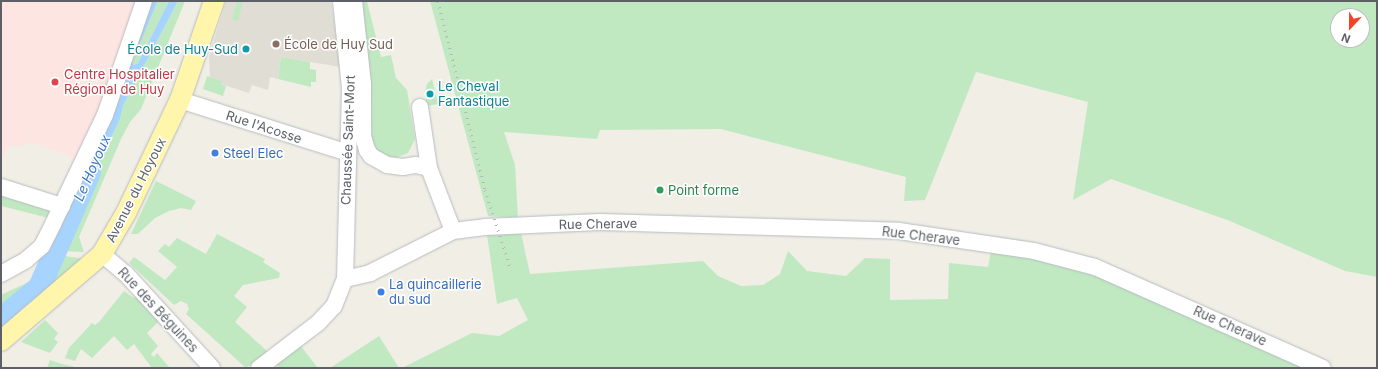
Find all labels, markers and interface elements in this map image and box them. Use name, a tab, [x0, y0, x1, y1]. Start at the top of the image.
north arrow	[1330, 8, 1370, 48]
text: N	[1339, 30, 1352, 46]
place label: École de Huy Sud	[284, 36, 393, 52]
marker: École de Huy Sud	[271, 39, 281, 49]
place label: École de Huy-Sud	[127, 41, 238, 57]
marker: École de Huy-Sud	[241, 44, 251, 54]
place label: Centre Hospitalier Régional de Huy	[64, 67, 175, 98]
street label: Chaussée Saint-Mort	[338, 75, 358, 205]
marker: Centre Hospitalier Régional de Huy	[49, 76, 61, 88]
place label: Le Cheval Fantastique	[438, 79, 509, 110]
marker: Le Cheval Fantastique	[425, 89, 435, 99]
street label: Rue l'Acosse	[224, 107, 304, 147]
water label: Le Hoyoux	[70, 132, 114, 204]
street label: Avenue du Hoyoux	[103, 135, 169, 245]
place label: Steel Elec	[223, 145, 283, 161]
marker: Steel Elec	[210, 148, 220, 158]
place label: Point forme	[668, 182, 739, 198]
marker: Point forme	[655, 185, 665, 195]
street label: Rue Cherave	[559, 216, 637, 232]
street label: Rue Cherave	[881, 223, 961, 249]
street label: Rue des Béguines	[115, 264, 201, 356]
place label: La quincaillerie du sud	[389, 277, 481, 308]
marker: La quincaillerie du sud	[376, 287, 386, 297]
street label: Rue Cherave	[1191, 303, 1269, 349]

